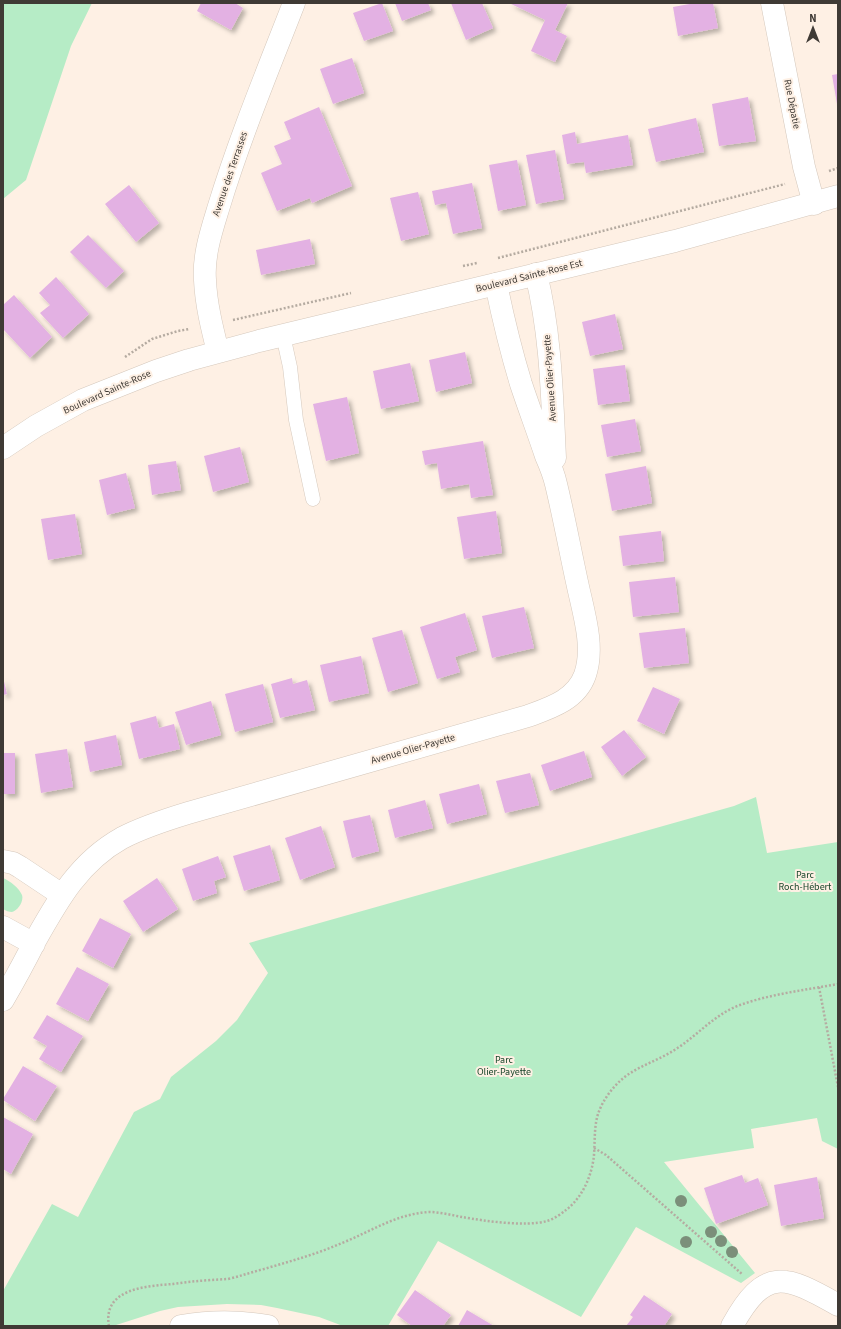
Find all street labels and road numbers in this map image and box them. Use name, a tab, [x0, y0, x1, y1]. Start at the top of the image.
street label: Rue Dépatie	[780, 78, 804, 130]
street label: Avenue des Terrasses	[209, 130, 251, 218]
street label: Boulevard Sainte-Rose Est	[474, 256, 584, 296]
street label: Avenue Olier-Payette	[540, 334, 560, 422]
street label: Boulevard Sainte-Rose	[61, 366, 153, 418]
street label: Avenue Olier-Payette	[369, 730, 457, 768]

